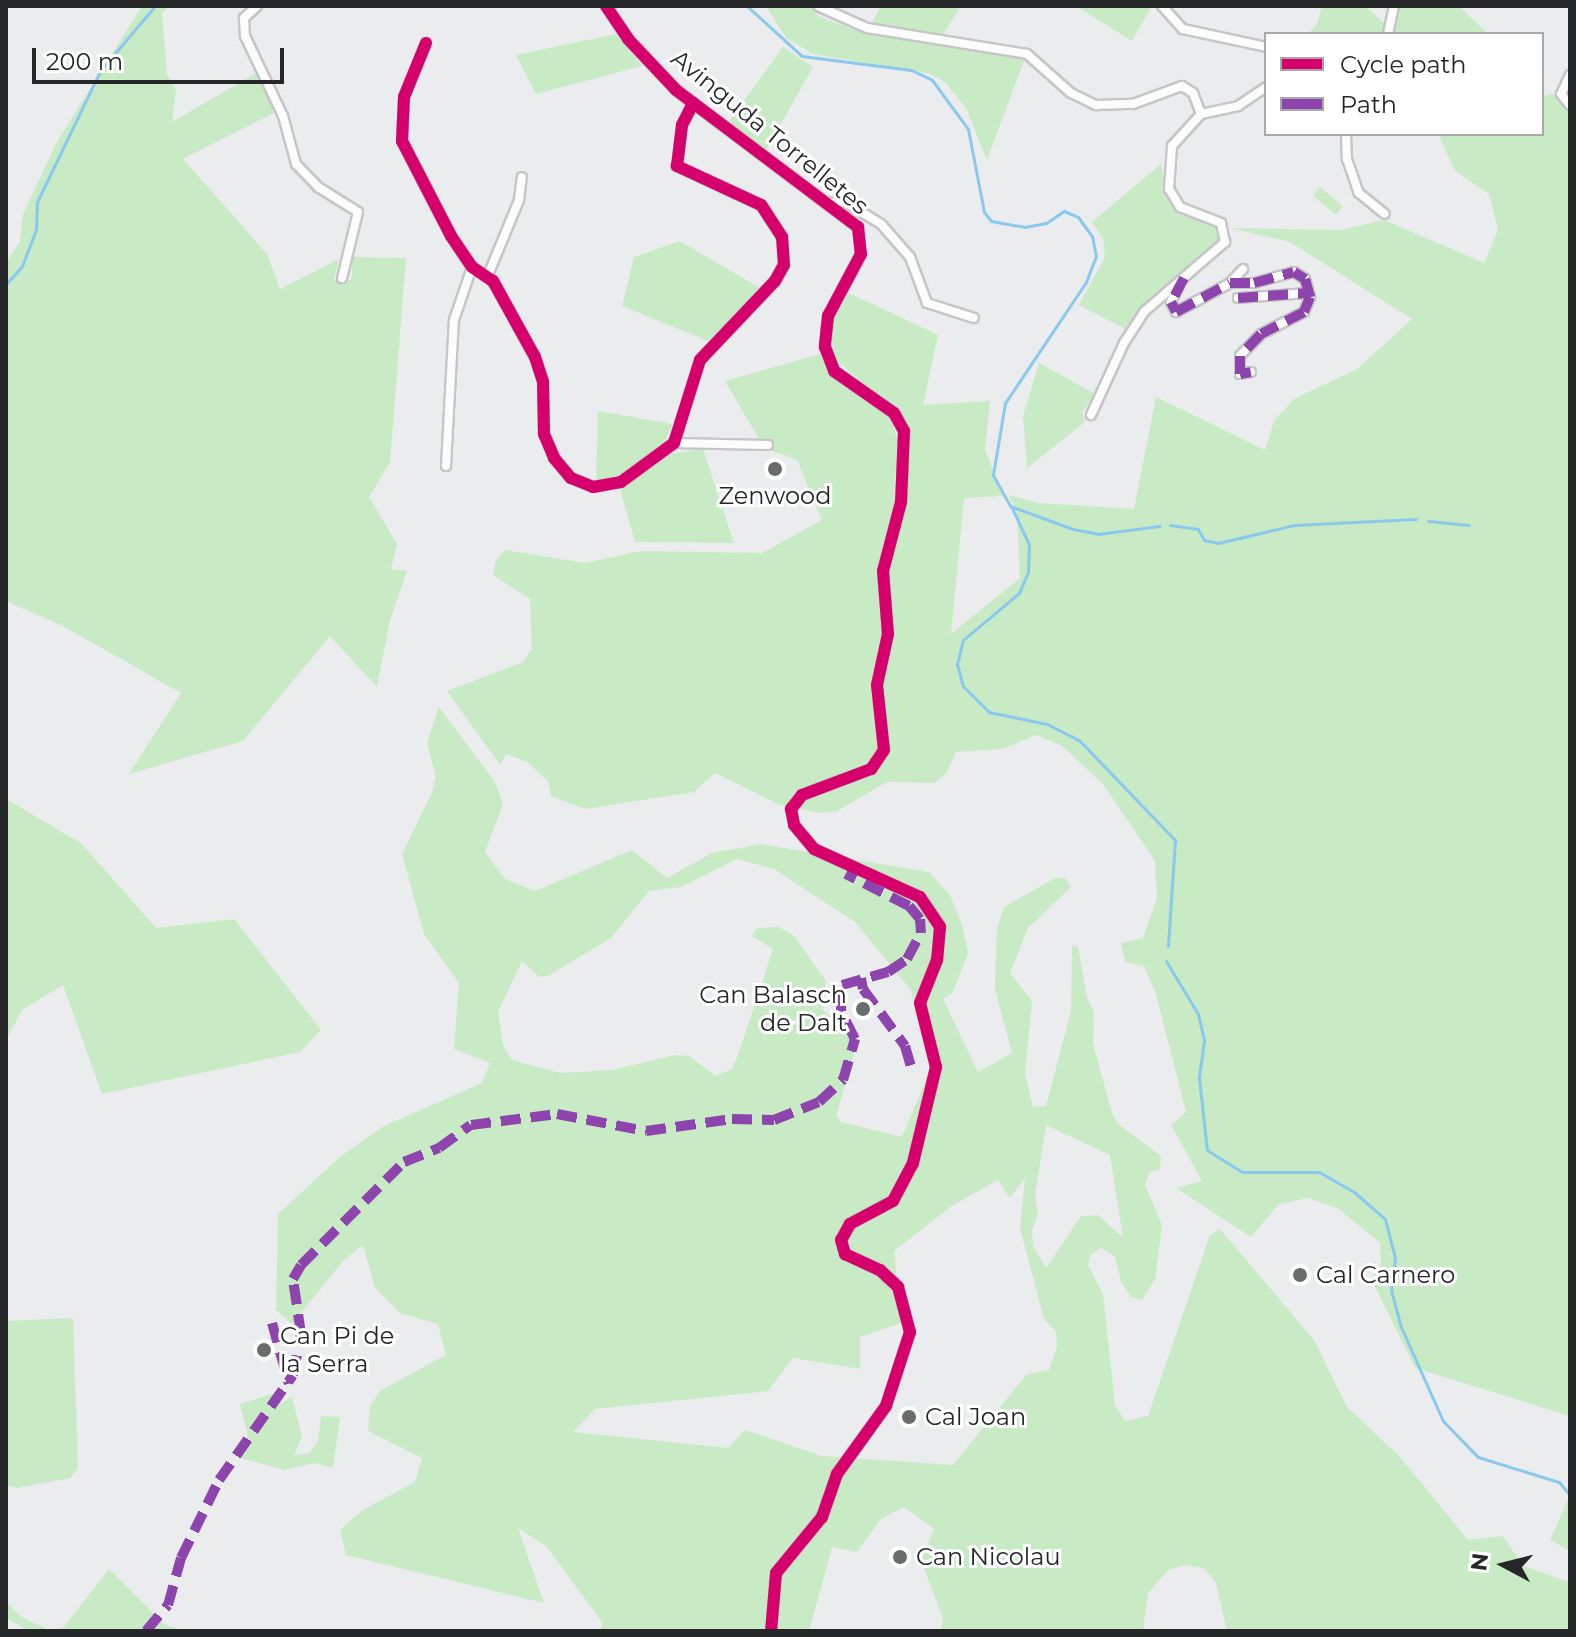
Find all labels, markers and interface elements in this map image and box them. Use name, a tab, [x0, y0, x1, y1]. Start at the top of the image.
scale bar	[36, 32, 288, 82]
legend	[1264, 32, 1544, 136]
street label: Avinguda Torrelletes	[666, 44, 874, 220]
text: 200 m	[46, 47, 123, 76]
text: Cycle path	[1340, 50, 1467, 79]
text: Path	[1340, 90, 1397, 119]
marker: Zenwood	[766, 460, 784, 478]
place label: Zenwood	[719, 482, 831, 510]
place label: Can Balasch de Dalt	[699, 981, 847, 1037]
marker: Can Balasch de Dalt	[854, 1000, 872, 1018]
place label: Cal Carnero	[1316, 1261, 1455, 1289]
marker: Cal Carnero	[1291, 1266, 1309, 1284]
place label: Can Pi de la Serra	[280, 1322, 394, 1378]
marker: Can Pi de la Serra	[255, 1341, 273, 1359]
place label: Cal Joan	[925, 1403, 1026, 1431]
marker: Cal Joan	[900, 1408, 918, 1426]
north arrow	[1464, 1525, 1544, 1605]
place label: Can Nicolau	[916, 1543, 1061, 1571]
marker: Can Nicolau	[891, 1548, 909, 1566]
text: N	[1465, 1552, 1494, 1572]

